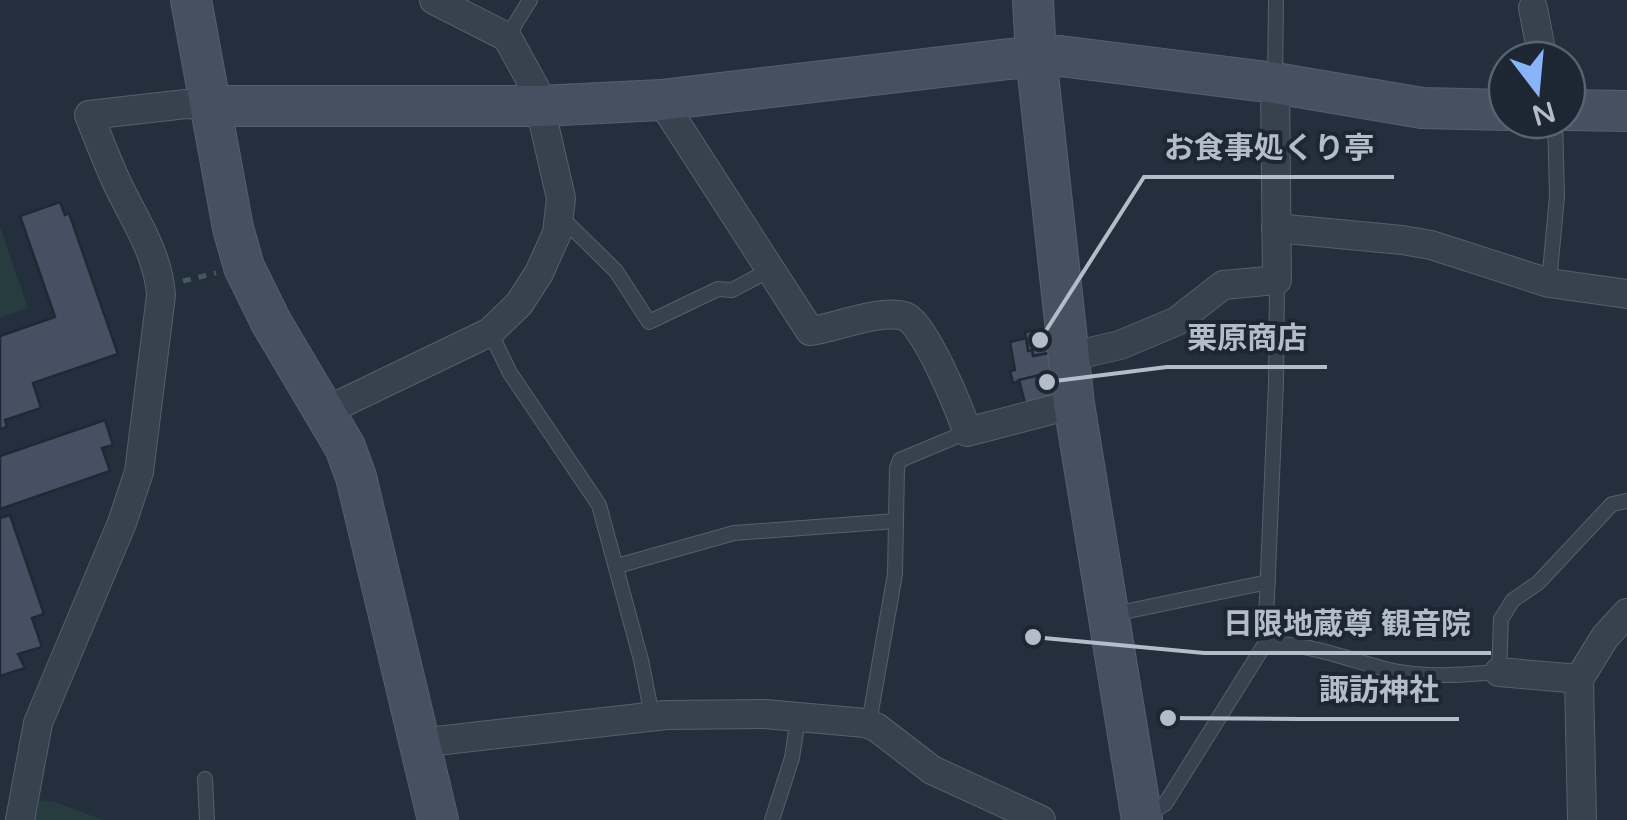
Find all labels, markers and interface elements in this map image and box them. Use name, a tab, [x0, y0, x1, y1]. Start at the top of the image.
north arrow	[1487, 40, 1587, 140]
text: N	[1528, 94, 1559, 133]
callout: お食事処くり亭	[1144, 117, 1394, 177]
text: お食事処くり亭	[1164, 130, 1374, 167]
callout: 栗原商店	[1167, 307, 1327, 367]
text: 栗原商店	[1187, 320, 1307, 357]
callout: 日限地蔵尊 観音院	[1204, 593, 1491, 653]
text: 日限地蔵尊 観音院	[1223, 606, 1471, 643]
callout: 諏訪神社	[1299, 659, 1459, 719]
text: 諏訪神社	[1319, 672, 1439, 709]

